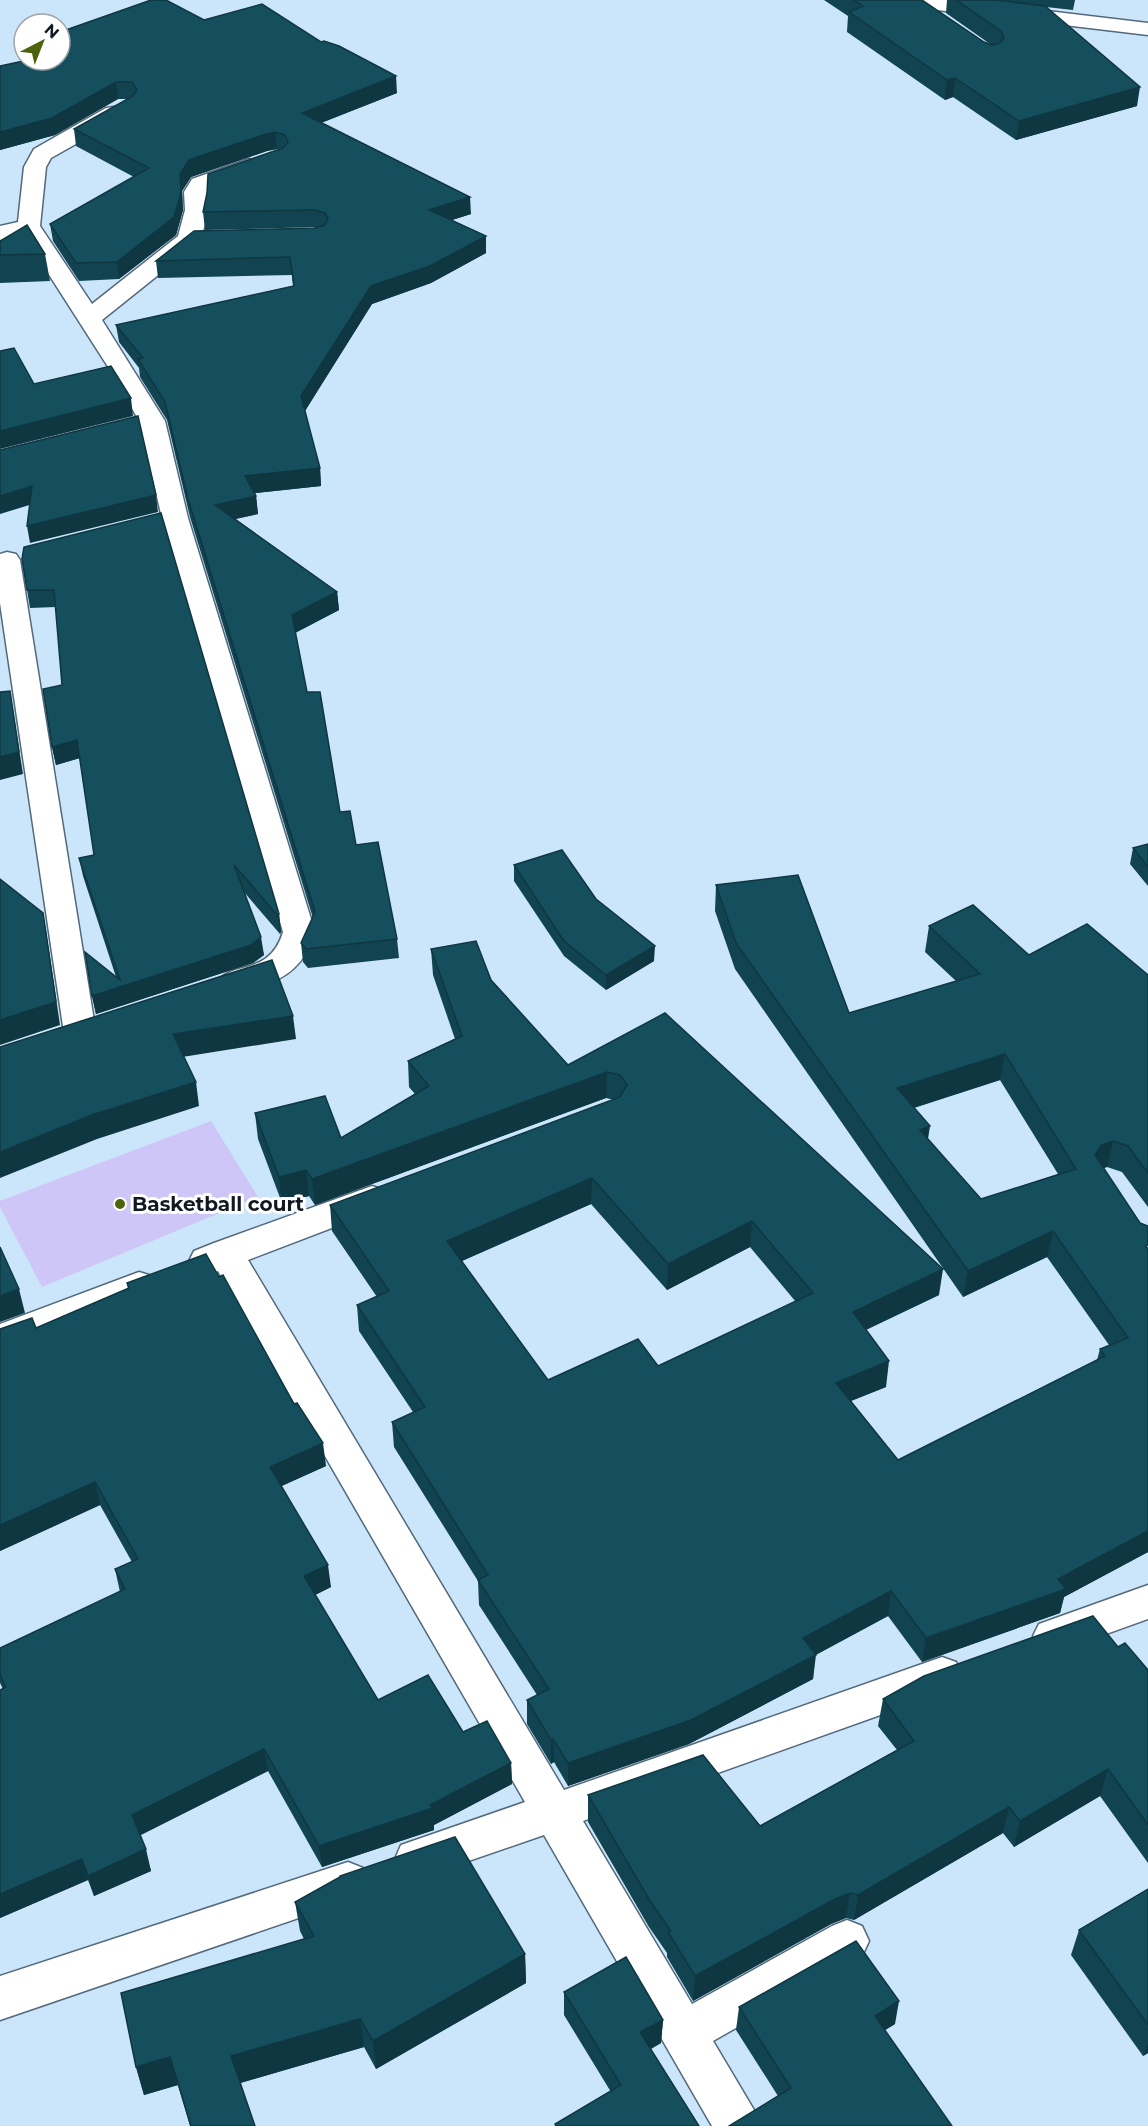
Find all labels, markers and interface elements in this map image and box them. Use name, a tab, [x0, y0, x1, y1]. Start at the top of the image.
north arrow	[12, 12, 72, 72]
text: N	[41, 20, 63, 43]
place label: Basketball court	[132, 1192, 304, 1216]
marker: Basketball court	[113, 1197, 127, 1211]

